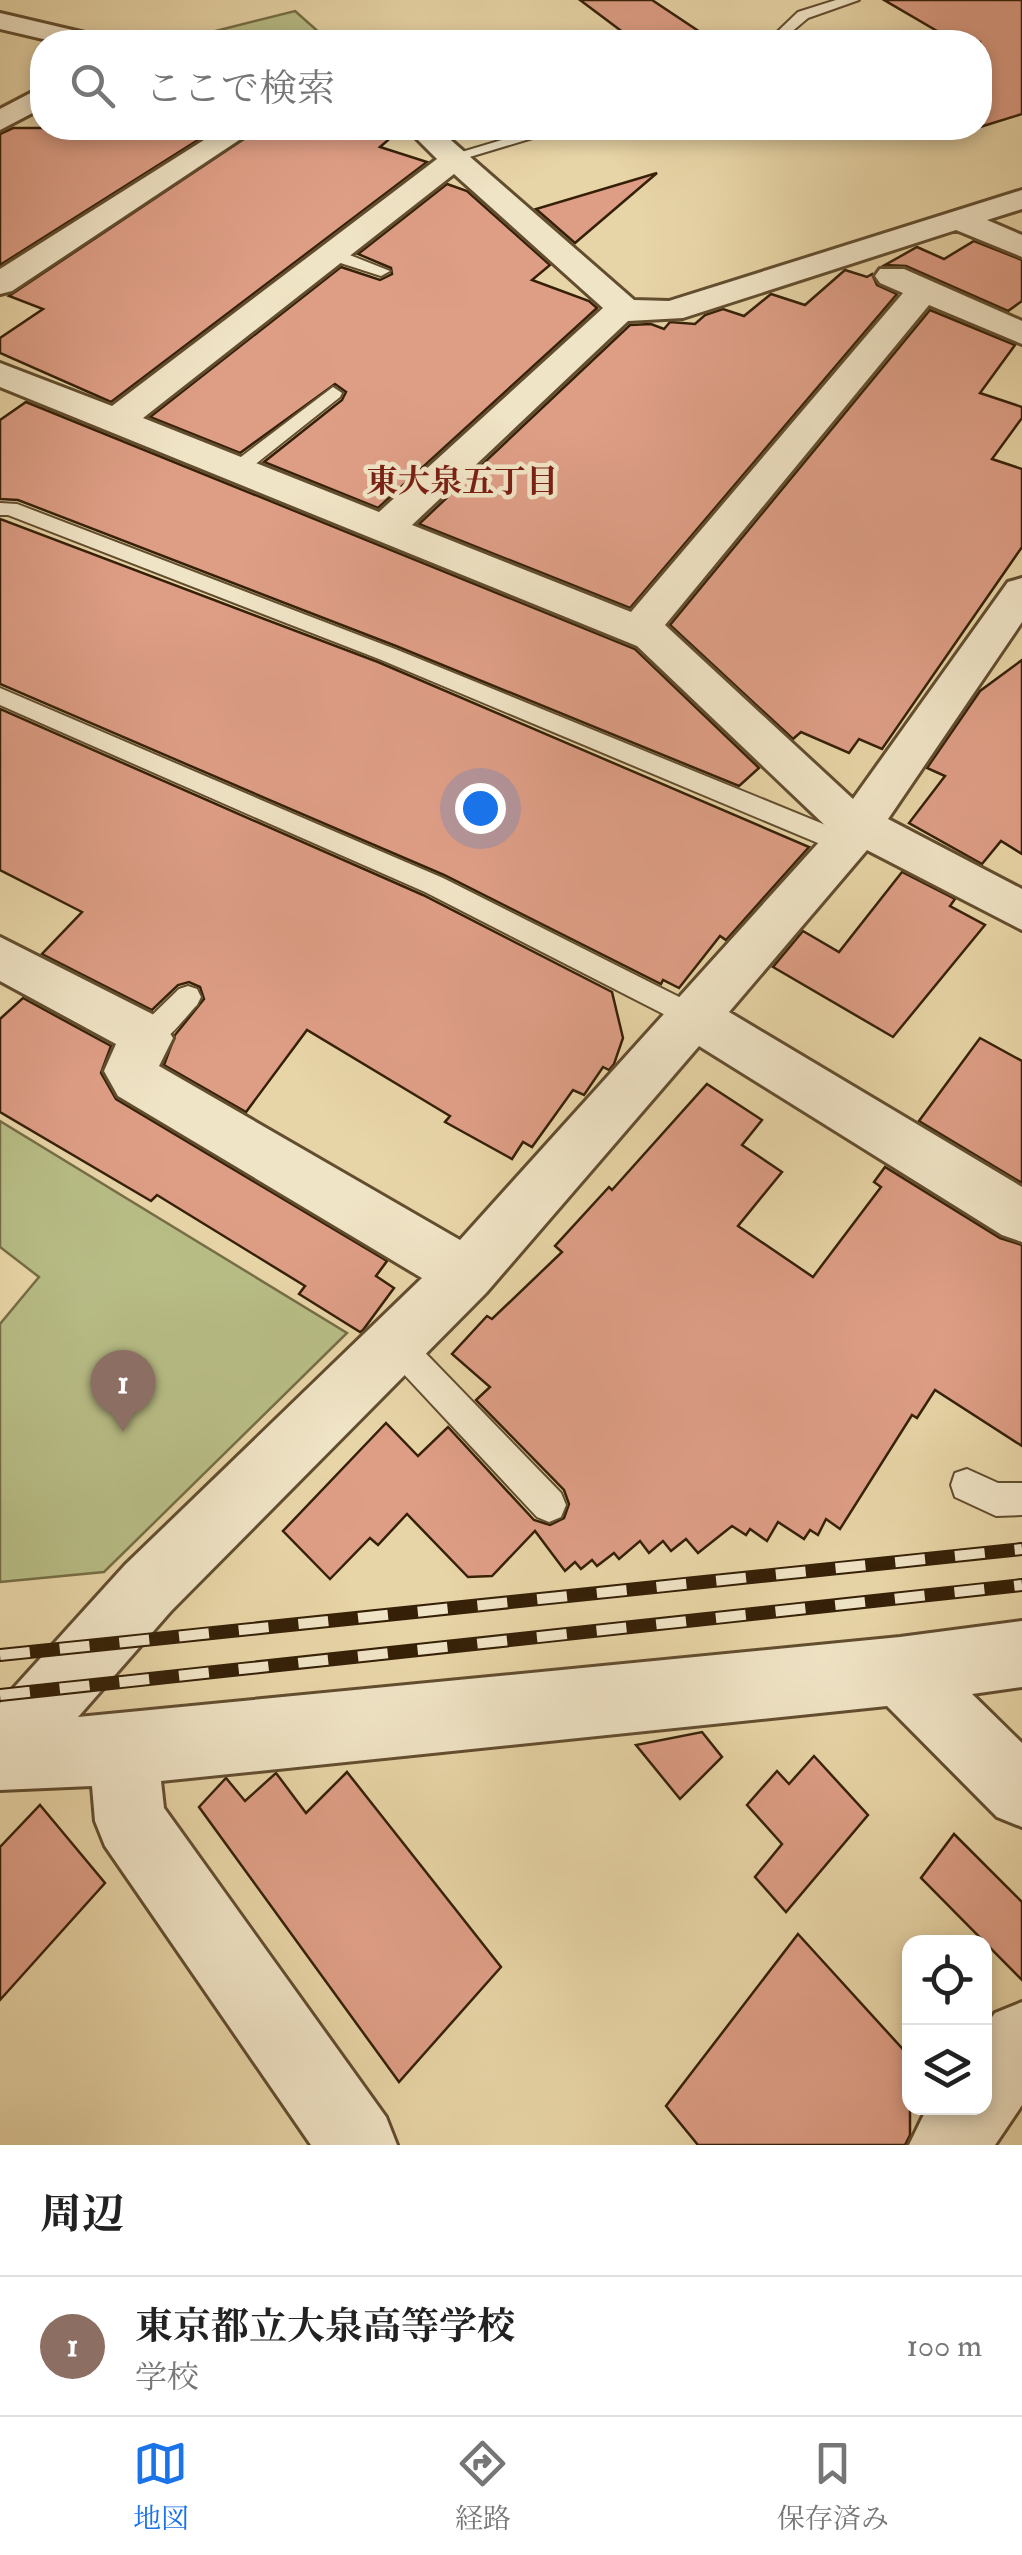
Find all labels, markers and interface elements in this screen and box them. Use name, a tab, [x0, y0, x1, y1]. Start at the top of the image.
search box	[30, 30, 992, 140]
icon: search	[65, 58, 120, 113]
text: ここで検索	[145, 65, 335, 113]
district label: 東大泉五丁目	[366, 462, 558, 502]
your location	[455, 783, 506, 834]
pin: 1	[90, 1350, 156, 1432]
map controls	[902, 1935, 992, 2115]
button: locate	[902, 1935, 992, 2025]
button: layers	[902, 2025, 992, 2115]
text: 周辺	[40, 2189, 124, 2241]
text: 東京都立大泉高等学校	[135, 2303, 515, 2351]
text: 1	[67, 2326, 78, 2366]
text: 100 m	[906, 2326, 982, 2366]
text: 学校	[135, 2358, 199, 2398]
tab: 地図	[133, 2436, 189, 2537]
tab: 経路	[455, 2436, 511, 2537]
tab: 保存済み	[777, 2436, 889, 2537]

